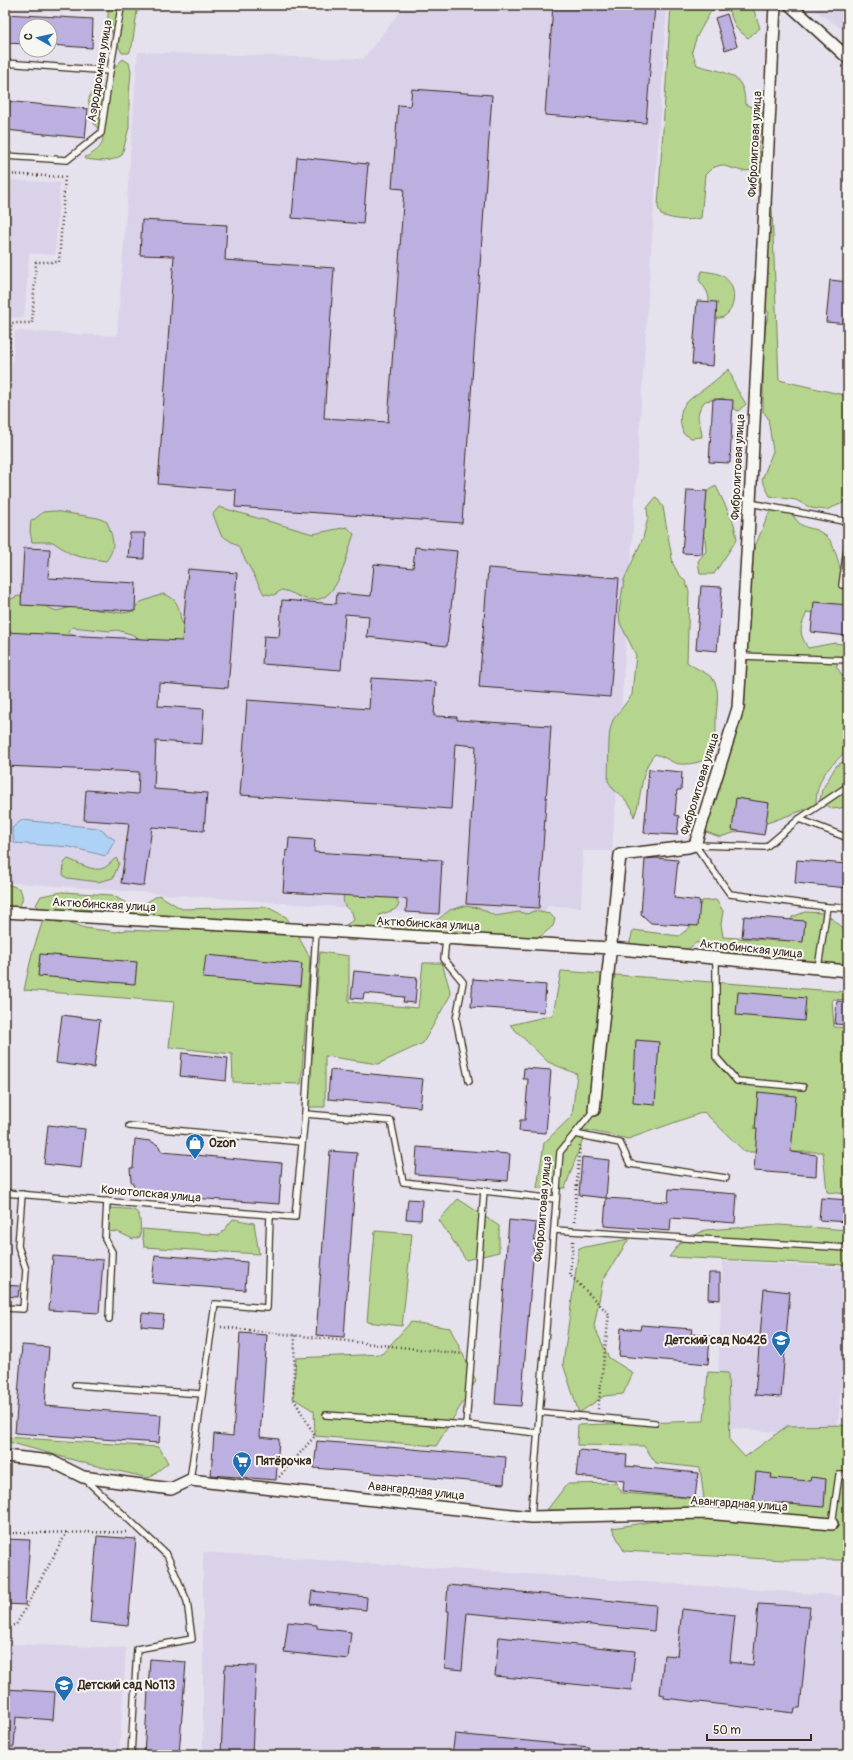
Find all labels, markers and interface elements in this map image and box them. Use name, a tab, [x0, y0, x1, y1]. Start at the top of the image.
north arrow	[18, 18, 58, 58]
street label: Аэродромная улица	[85, 18, 116, 123]
text: С	[22, 32, 36, 41]
street label: Фибролитовая улица	[745, 90, 765, 197]
street label: Фибролитовая улица	[728, 413, 748, 520]
street label: Фибролитовая улица	[677, 731, 723, 837]
street label: Актюбинская улица	[52, 895, 157, 915]
street label: Актюбинская улица	[376, 914, 481, 934]
street label: Актюбинская улица	[699, 936, 804, 962]
shop icon: Ozon	[184, 1132, 206, 1160]
place label: Ozon	[209, 1136, 236, 1151]
street label: Фибролитовая улица	[531, 1155, 555, 1262]
street label: Конотопская улица	[100, 1182, 202, 1206]
school or university icon: Детский сад №426	[770, 1329, 792, 1357]
place label: Детский сад №426	[664, 1333, 767, 1348]
supermarket icon: Пятёрочка	[231, 1450, 253, 1478]
place label: Пятёрочка	[256, 1454, 312, 1469]
street label: Авангардная улица	[367, 1478, 466, 1504]
street label: Авангардная улица	[690, 1493, 789, 1515]
school or university icon: Детский сад №113	[53, 1674, 75, 1702]
place label: Детский сад №113	[77, 1678, 176, 1693]
scale bar	[707, 1716, 811, 1742]
text: 50 m	[713, 1723, 741, 1738]

